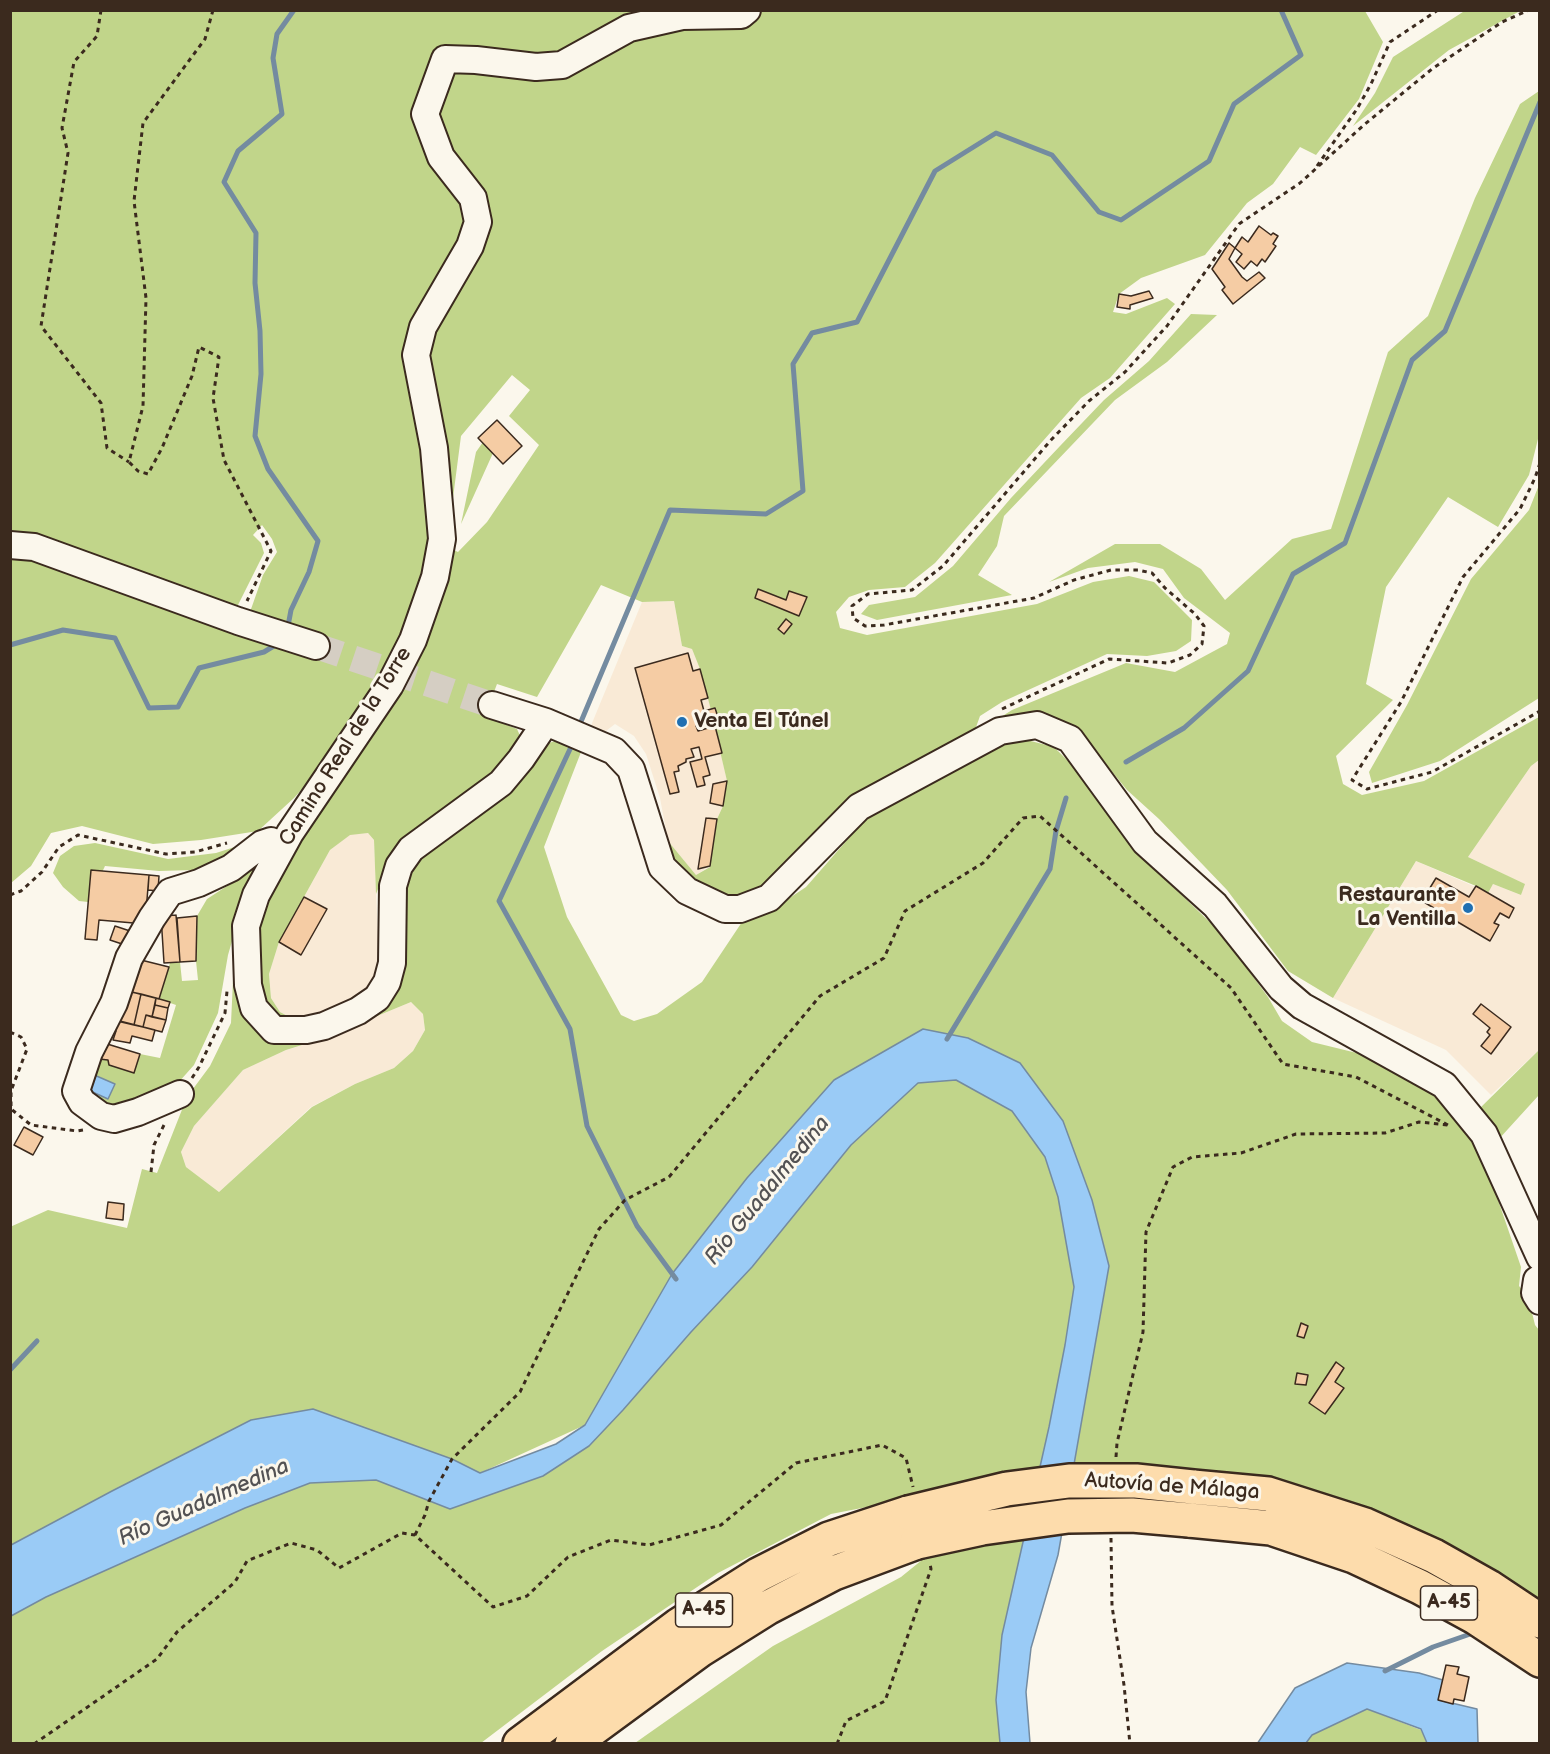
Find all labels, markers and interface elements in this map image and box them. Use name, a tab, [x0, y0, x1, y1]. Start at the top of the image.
street label: Camino Real de la Torre	[274, 643, 418, 851]
place label: Venta El Túnel	[694, 709, 829, 735]
marker: Venta El Túnel	[675, 715, 689, 729]
place label: Restaurante La Ventilla	[1338, 883, 1456, 933]
marker: Restaurante La Ventilla	[1461, 901, 1475, 915]
water label: Río Guadalmedina	[700, 1111, 836, 1271]
water label: Río Guadalmedina	[115, 1454, 293, 1552]
street label: Autovía de Málaga	[1084, 1468, 1260, 1506]
road number: A-45	[1420, 1586, 1478, 1620]
road number: A-45	[676, 1593, 732, 1627]

